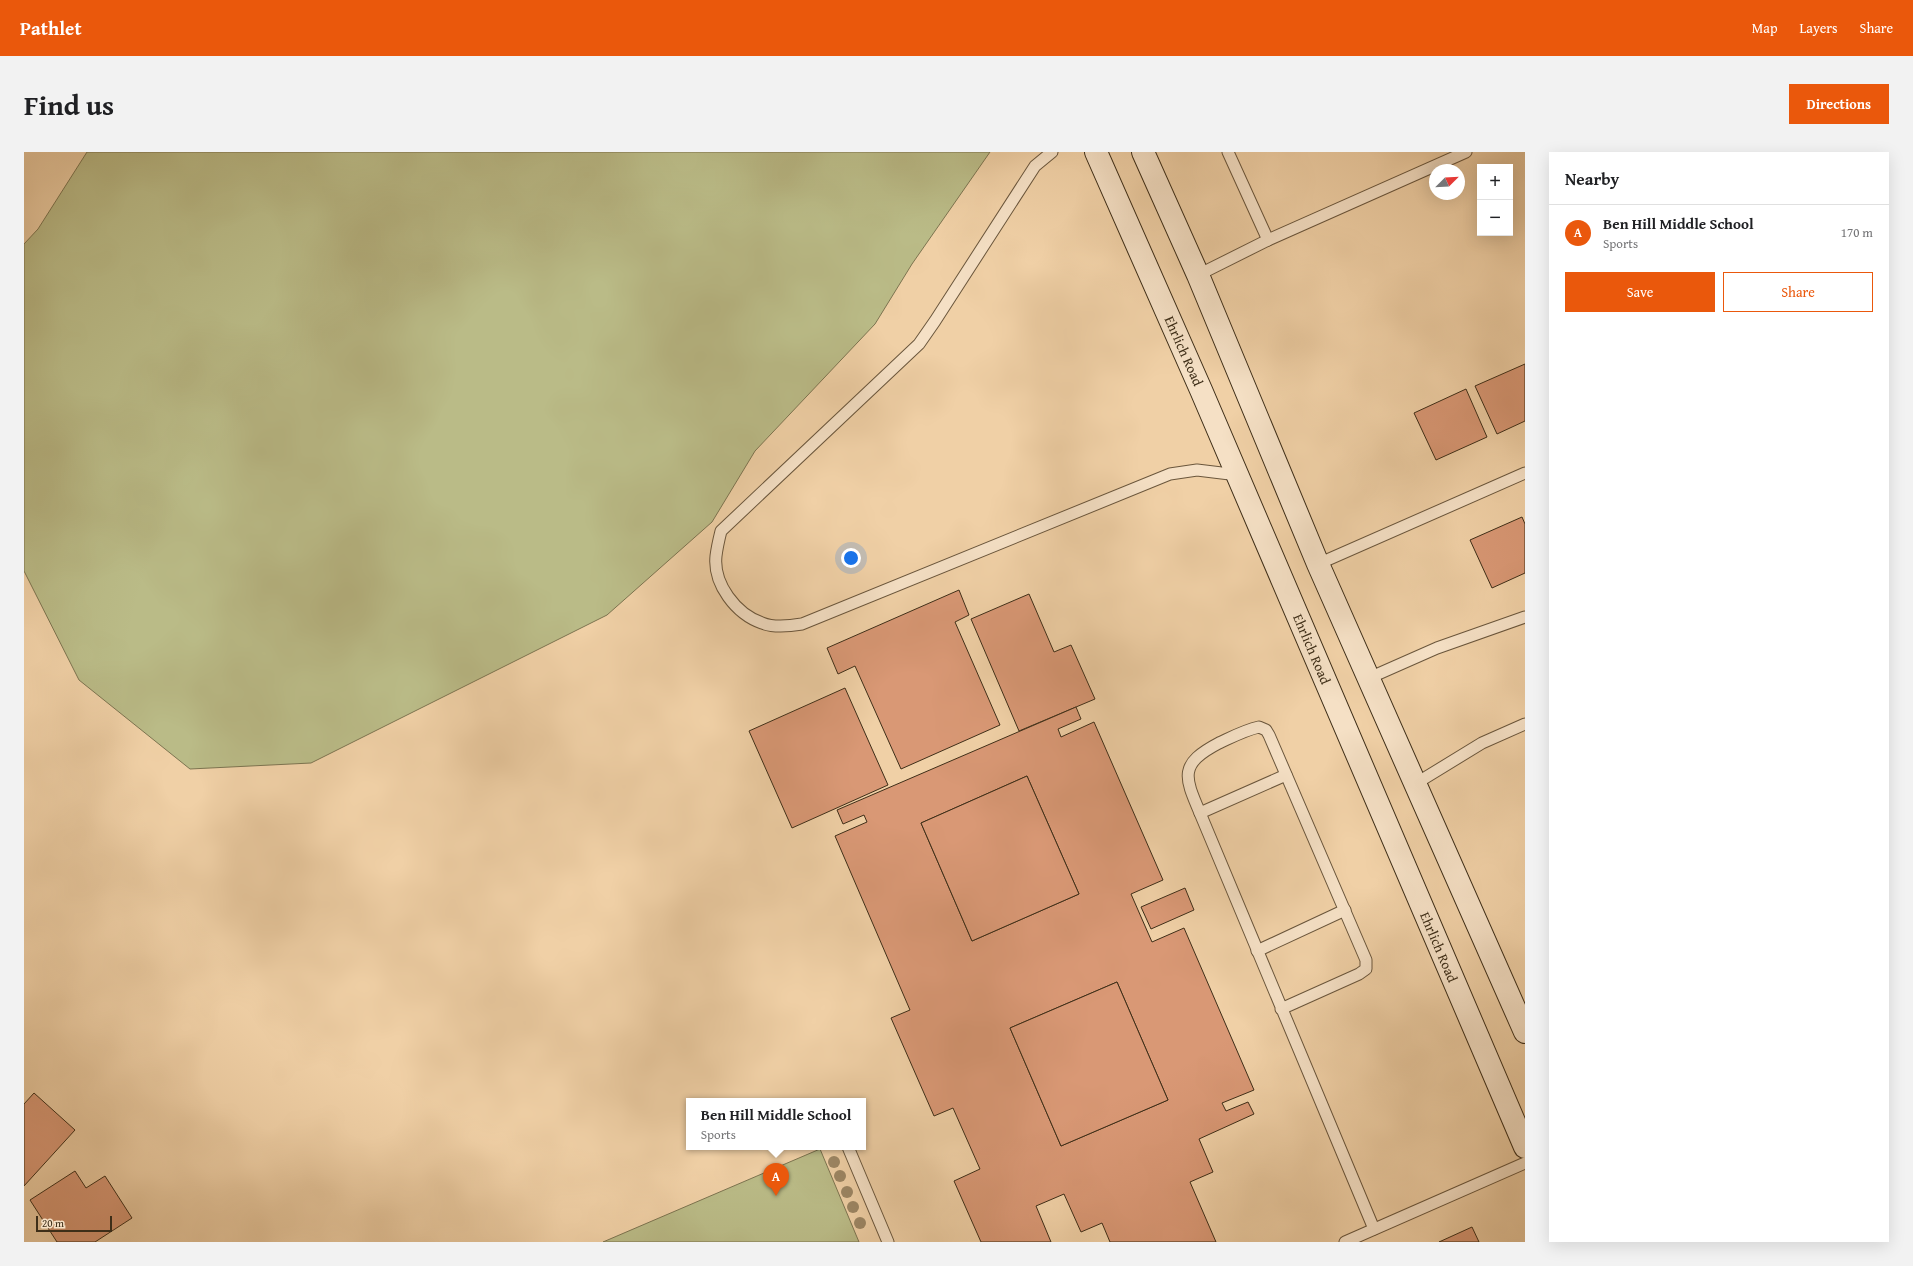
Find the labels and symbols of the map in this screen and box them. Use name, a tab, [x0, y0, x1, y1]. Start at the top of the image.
north arrow	[1429, 164, 1465, 200]
street label: Ehrlich Road	[1160, 313, 1209, 390]
your location	[841, 548, 861, 568]
street label: Ehrlich Road	[1288, 611, 1336, 688]
street label: Ehrlich Road	[1415, 909, 1463, 986]
pin: A	[763, 1163, 789, 1196]
scale bar	[36, 1214, 112, 1233]

